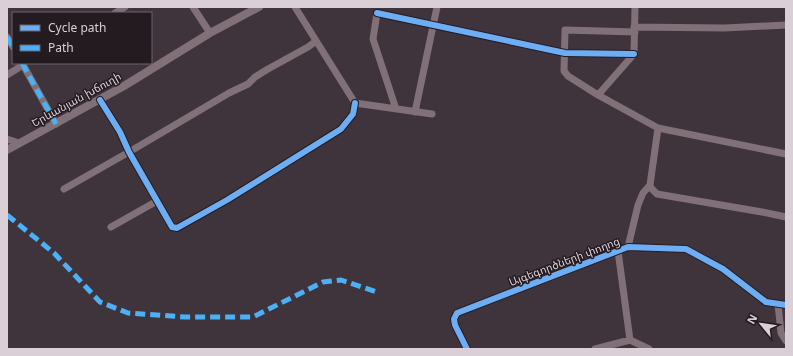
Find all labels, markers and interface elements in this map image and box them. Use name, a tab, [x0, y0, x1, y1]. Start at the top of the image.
legend	[12, 12, 152, 64]
text: Cycle path	[48, 19, 106, 36]
text: Path	[48, 39, 74, 56]
street label: Երևանյան խճուղի	[29, 68, 123, 130]
street label: Այգեգործների փողոց	[506, 233, 622, 289]
north arrow	[741, 304, 781, 344]
text: N	[743, 311, 761, 326]

